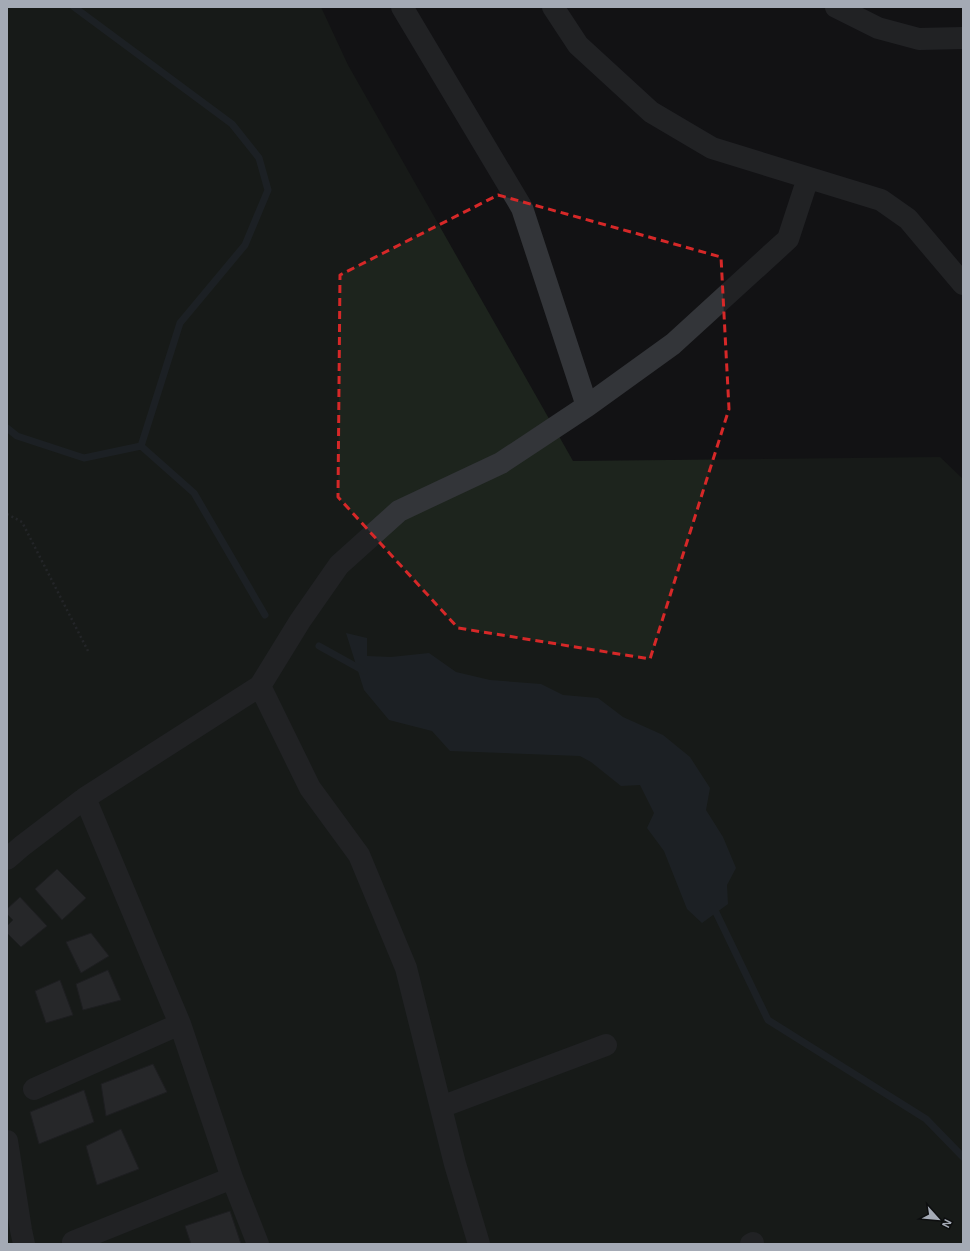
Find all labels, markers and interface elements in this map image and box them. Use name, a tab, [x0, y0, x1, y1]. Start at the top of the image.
north arrow	[918, 1199, 958, 1239]
text: N	[940, 1217, 954, 1230]

